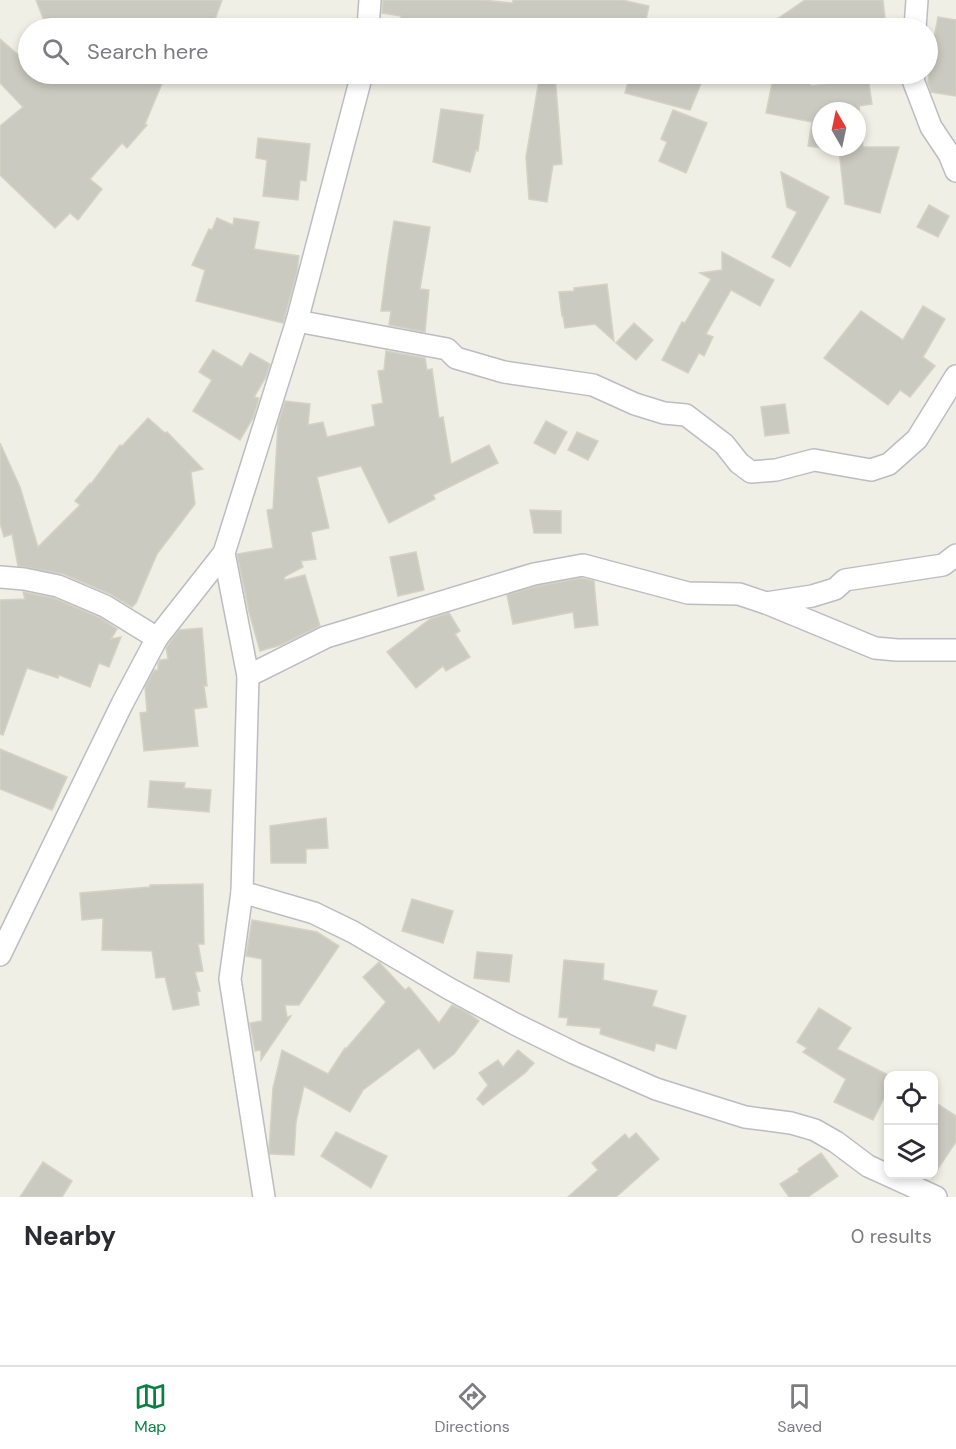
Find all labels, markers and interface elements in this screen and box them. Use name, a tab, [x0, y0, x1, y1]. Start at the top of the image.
search box	[18, 18, 938, 84]
icon: search	[39, 35, 72, 68]
text: Search here	[87, 37, 208, 66]
north arrow	[812, 102, 866, 156]
map controls	[884, 1071, 938, 1179]
button: locate	[884, 1071, 938, 1125]
button: layers	[884, 1125, 938, 1179]
text: Nearby	[24, 1219, 116, 1253]
text: 0 results	[851, 1223, 932, 1249]
tab: Map	[134, 1380, 167, 1437]
tab: Directions	[434, 1380, 510, 1437]
tab: Saved	[777, 1380, 822, 1437]

